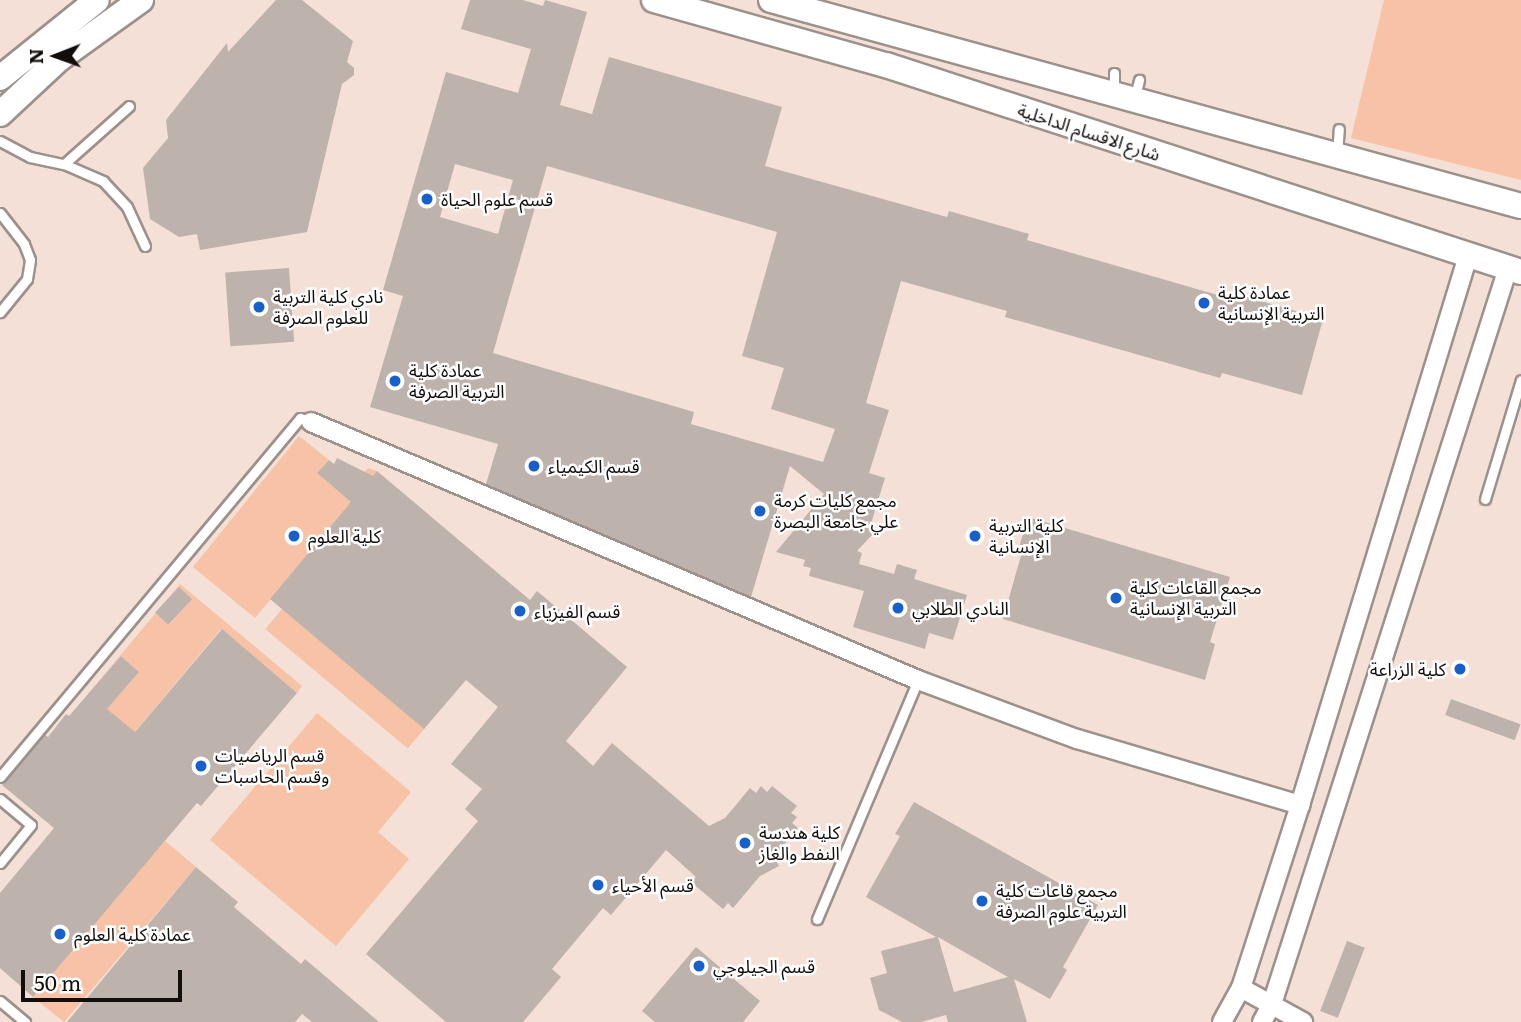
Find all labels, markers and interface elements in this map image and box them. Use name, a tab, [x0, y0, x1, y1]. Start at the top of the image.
north arrow	[21, 21, 91, 91]
text: N	[21, 48, 49, 65]
street label: شارع الاقسام الداخلية	[1015, 99, 1163, 165]
place label: قسم علوم الحياة	[441, 188, 553, 210]
marker: قسم علوم الحياة	[419, 191, 435, 207]
place label: عمادة كلية التربية الإنسانية	[1218, 282, 1325, 324]
place label: نادي كلية التربية للعلوم الصرفة	[273, 286, 383, 328]
marker: عمادة كلية التربية الإنسانية	[1196, 295, 1212, 311]
marker: نادي كلية التربية للعلوم الصرفة	[251, 299, 267, 315]
place label: عمادة كلية التربية الصرفة	[409, 360, 505, 402]
marker: عمادة كلية التربية الصرفة	[387, 373, 403, 389]
place label: قسم الكيمياء	[548, 455, 640, 477]
marker: قسم الكيمياء	[526, 458, 542, 474]
place label: مجمع كليات كرمة علي جامعة البصرة	[774, 490, 898, 532]
marker: مجمع كليات كرمة علي جامعة البصرة	[752, 503, 768, 519]
place label: كلية التربية الإنسانية	[989, 515, 1063, 558]
place label: كلية العلوم	[308, 525, 381, 547]
marker: كلية العلوم	[286, 528, 302, 544]
marker: كلية التربية الإنسانية	[967, 528, 983, 544]
place label: مجمع القاعات كلية التربية الإنسانية	[1130, 577, 1262, 620]
marker: مجمع القاعات كلية التربية الإنسانية	[1108, 590, 1124, 606]
place label: النادي الطلابي	[912, 597, 1009, 619]
place label: قسم الفيزياء	[534, 600, 620, 622]
marker: النادي الطلابي	[890, 600, 906, 616]
marker: قسم الفيزياء	[512, 603, 528, 619]
place label: كلية الزراعة	[1370, 658, 1446, 680]
marker: كلية الزراعة	[1452, 661, 1468, 677]
place label: قسم الرياضيات وقسم الحاسبات	[215, 745, 329, 788]
marker: قسم الرياضيات وقسم الحاسبات	[193, 758, 209, 774]
place label: كلية هندسة النفط والغاز	[759, 822, 840, 864]
marker: كلية هندسة النفط والغاز	[737, 835, 753, 851]
place label: قسم الأحياء	[612, 874, 694, 896]
marker: قسم الأحياء	[590, 877, 606, 893]
place label: مجمع قاعات كلية التربية علوم الصرفة	[996, 880, 1127, 922]
marker: مجمع قاعات كلية التربية علوم الصرفة	[974, 893, 990, 909]
place label: عمادة كلية العلوم	[74, 923, 191, 945]
marker: عمادة كلية العلوم	[52, 926, 68, 942]
place label: قسم الجيلوجي	[713, 955, 815, 977]
scale bar	[24, 956, 186, 1000]
marker: قسم الجيلوجي	[691, 958, 707, 974]
text: 50 m	[34, 966, 81, 997]

